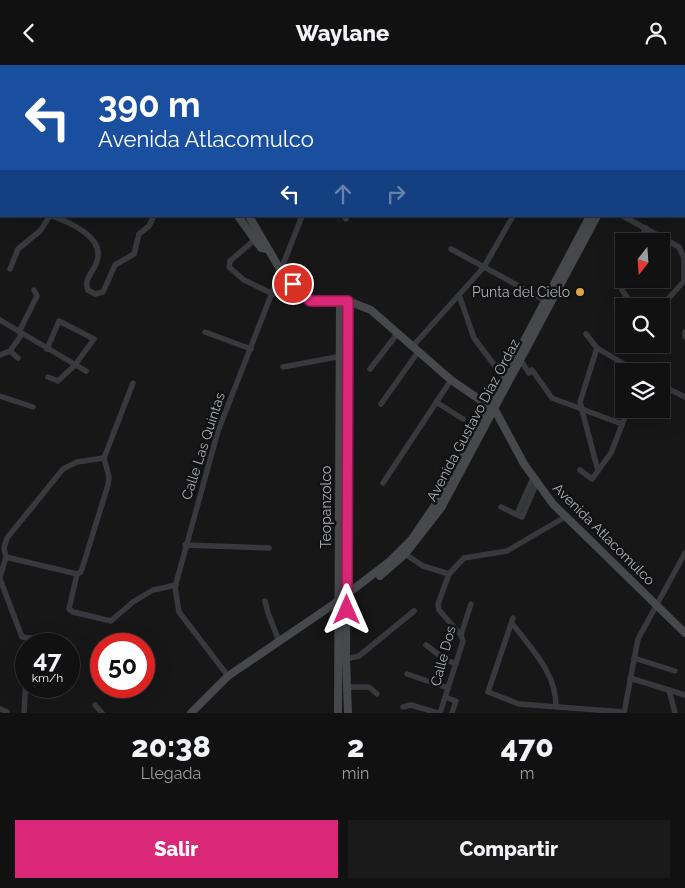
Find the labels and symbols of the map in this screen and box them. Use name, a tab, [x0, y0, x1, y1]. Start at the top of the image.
north arrow	[615, 233, 670, 287]
pin	[272, 263, 314, 305]
place label: Punta del Cielo	[472, 284, 570, 300]
marker: Punta del Cielo	[574, 286, 586, 298]
street label: Avenida Gustavo Díaz Ordaz	[423, 336, 523, 504]
street label: Calle Las Quintas	[178, 390, 228, 502]
street label: Teopanzolco	[318, 466, 334, 548]
street label: Avenida Atlacomulco	[550, 480, 658, 588]
position arrow	[320, 583, 372, 635]
street label: Calle Dos	[427, 624, 459, 688]
speed limit sign: 50	[90, 633, 155, 698]

